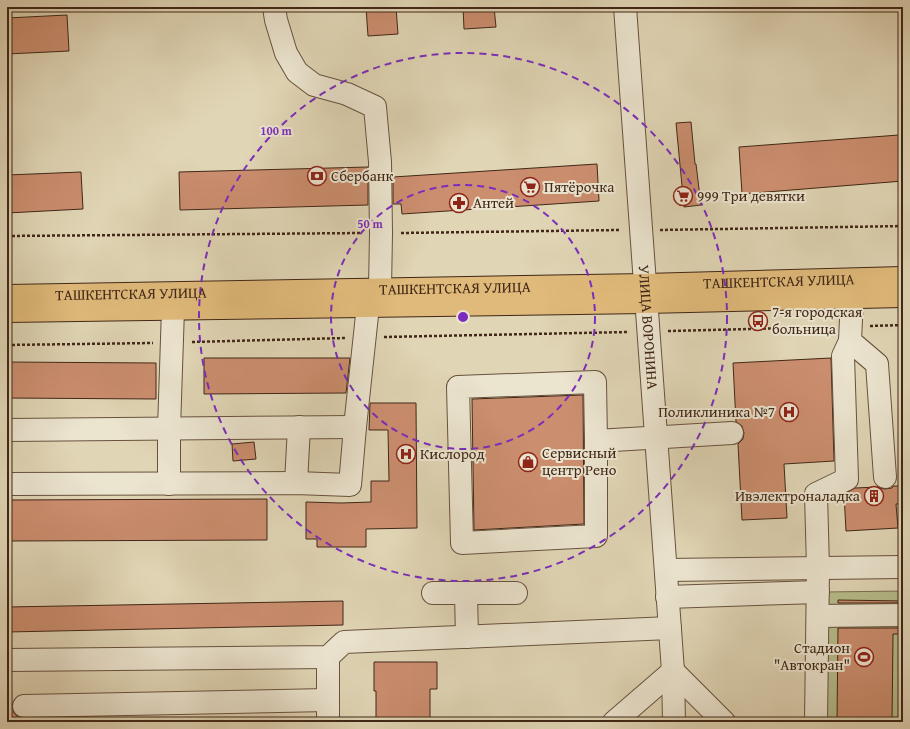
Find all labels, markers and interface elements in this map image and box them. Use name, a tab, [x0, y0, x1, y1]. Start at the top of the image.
text: 100 m	[260, 122, 293, 139]
bank icon: Сбербанк	[306, 165, 328, 187]
place label: Сбербанк	[331, 165, 393, 186]
supermarket icon: Пятёрочка	[519, 176, 541, 198]
place label: Пятёрочка	[544, 176, 615, 197]
supermarket icon: 999 Три девятки	[672, 185, 694, 207]
place label: 999 Три девятки	[697, 185, 805, 206]
pharmacy icon: Антей	[448, 192, 470, 214]
place label: Антей	[473, 192, 514, 213]
text: 50 m	[357, 215, 383, 232]
street label: УЛИЦА ВОРОНИНА	[634, 264, 664, 390]
street label: ТАШКЕНТСКАЯ УЛИЦА	[703, 268, 855, 293]
street label: ТАШКЕНТСКАЯ УЛИЦА	[379, 276, 531, 300]
street label: ТАШКЕНТСКАЯ УЛИЦА	[55, 282, 207, 305]
place label: 7-я городская больница	[772, 301, 863, 339]
centre of rings	[456, 310, 470, 324]
bus stop icon: 7-я городская больница	[747, 310, 769, 332]
place label: Поликлиника №7	[658, 401, 775, 422]
hospital icon: Поликлиника №7	[778, 401, 800, 423]
place label: Сервисный центр Рено	[542, 442, 617, 480]
hospital icon: Кислород	[395, 443, 417, 465]
place label: Кислород	[420, 443, 485, 464]
shop icon: Сервисный центр Рено	[517, 451, 539, 473]
place label: Ивэлектроналадка	[735, 485, 861, 506]
building icon: Ивэлектроналадка	[863, 485, 885, 507]
place label: Стадион "Автокран"	[774, 637, 850, 675]
sports icon: Стадион "Автокран"	[853, 646, 875, 668]

